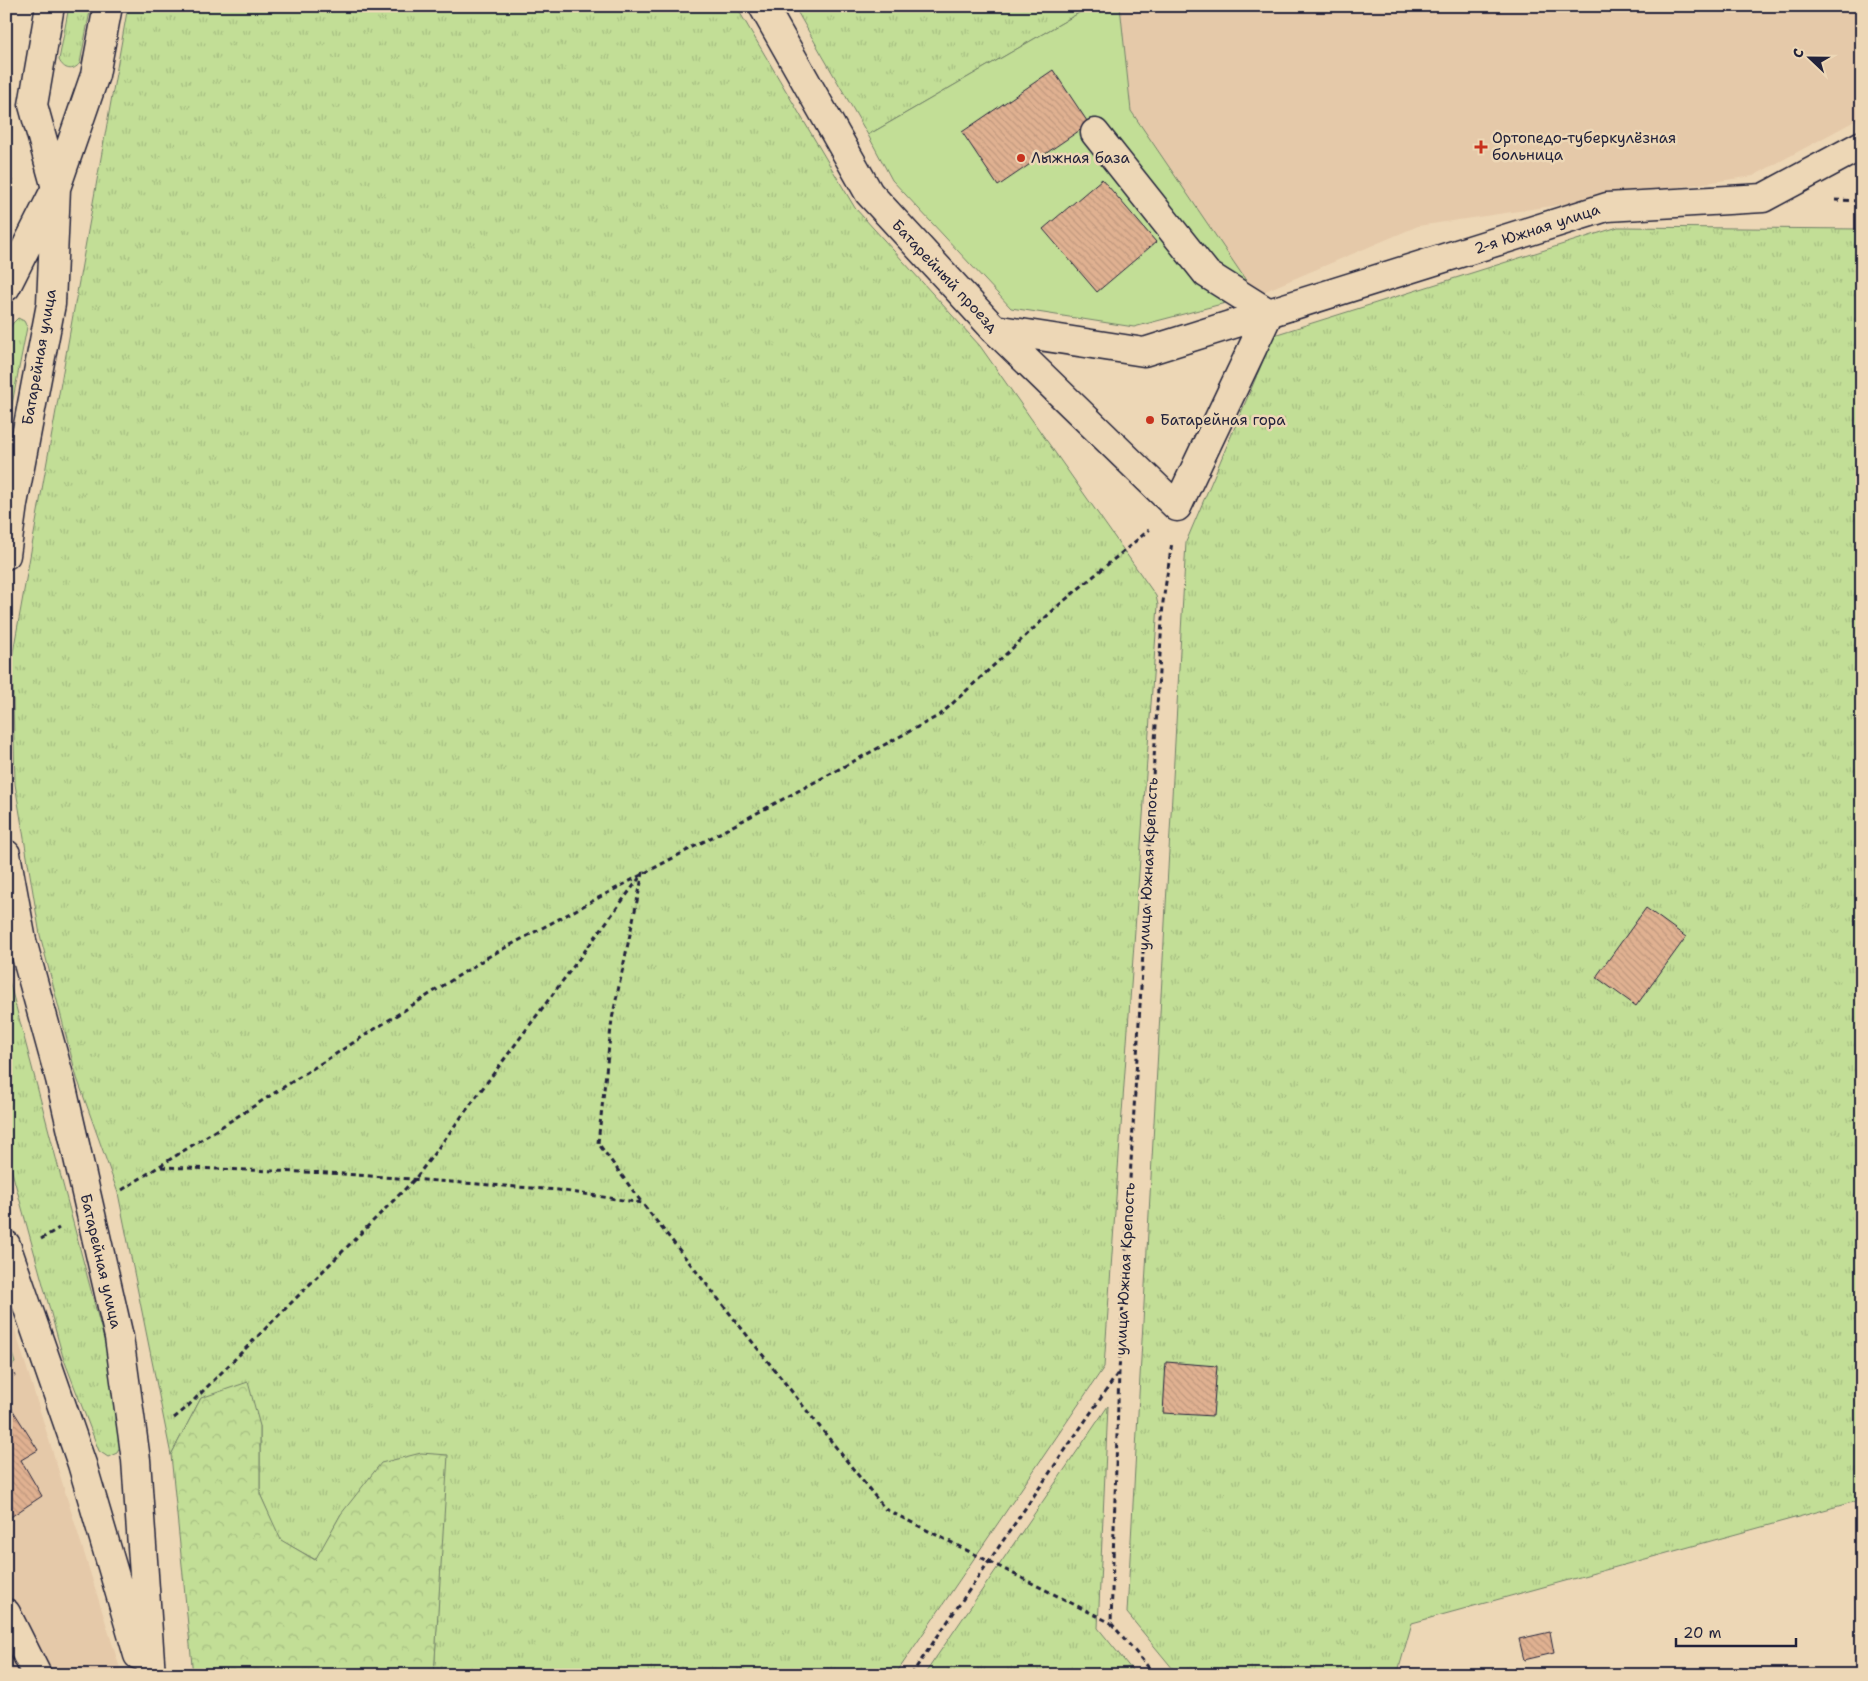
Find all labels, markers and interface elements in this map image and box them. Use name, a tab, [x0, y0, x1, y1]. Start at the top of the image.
north arrow	[1786, 32, 1836, 82]
text: С	[1788, 46, 1808, 60]
place label: Ортопедо-туберкулёзная больница	[1492, 128, 1676, 165]
marker: Ортопедо-туберкулёзная больница	[1474, 140, 1488, 154]
place label: Лыжная база	[1031, 148, 1131, 168]
marker: Лыжная база	[1015, 152, 1027, 164]
street label: 2-я Южная улица	[1472, 199, 1603, 259]
street label: Батарейный проезд	[887, 215, 1003, 337]
street label: Батарейная улица	[17, 287, 61, 427]
place label: Батарейная гора	[1160, 410, 1286, 430]
marker: Батарейная гора	[1144, 414, 1156, 426]
street label: улица Южная Крепость	[1133, 776, 1163, 951]
street label: улица Южная Крепость	[1110, 1181, 1140, 1356]
street label: Батарейная улица	[76, 1192, 126, 1331]
scale bar	[1676, 1616, 1796, 1648]
text: 20 m	[1683, 1623, 1722, 1643]

